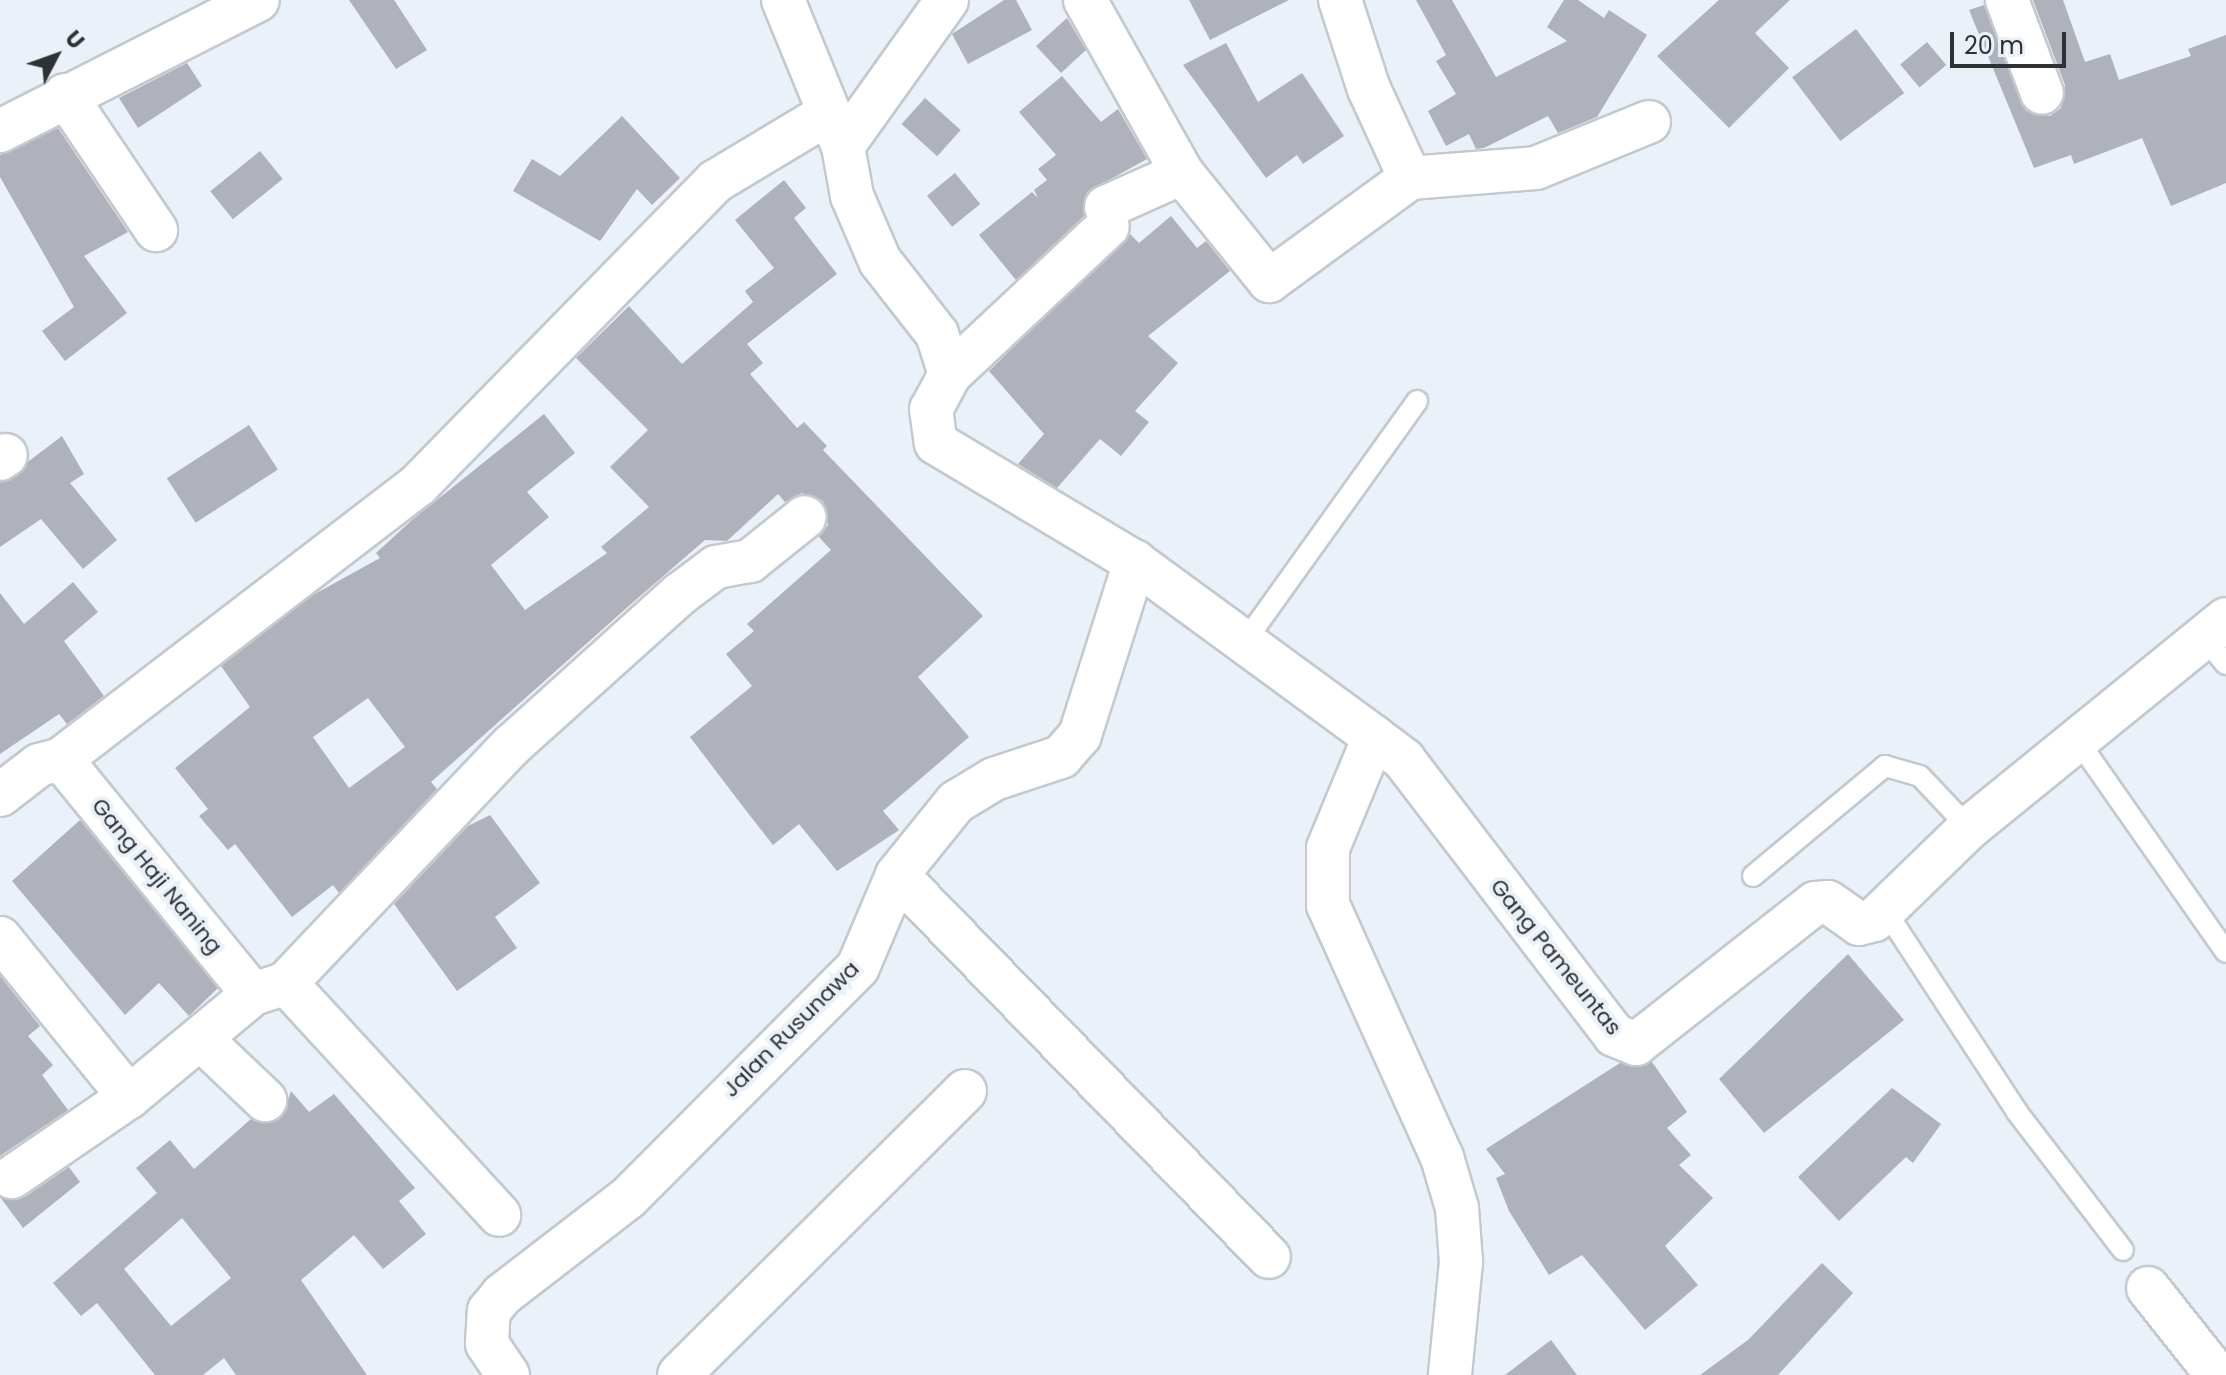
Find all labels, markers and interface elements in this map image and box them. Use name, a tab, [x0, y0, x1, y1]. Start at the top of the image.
north arrow	[16, 16, 96, 96]
scale bar	[1954, 16, 2070, 66]
text: U	[58, 24, 91, 56]
text: 20 m	[1964, 29, 2024, 62]
street label: Gang Haji Naning	[86, 793, 228, 959]
street label: Gang Pameuntas	[1485, 874, 1627, 1040]
street label: Jalan Rusunawa	[717, 955, 865, 1103]

